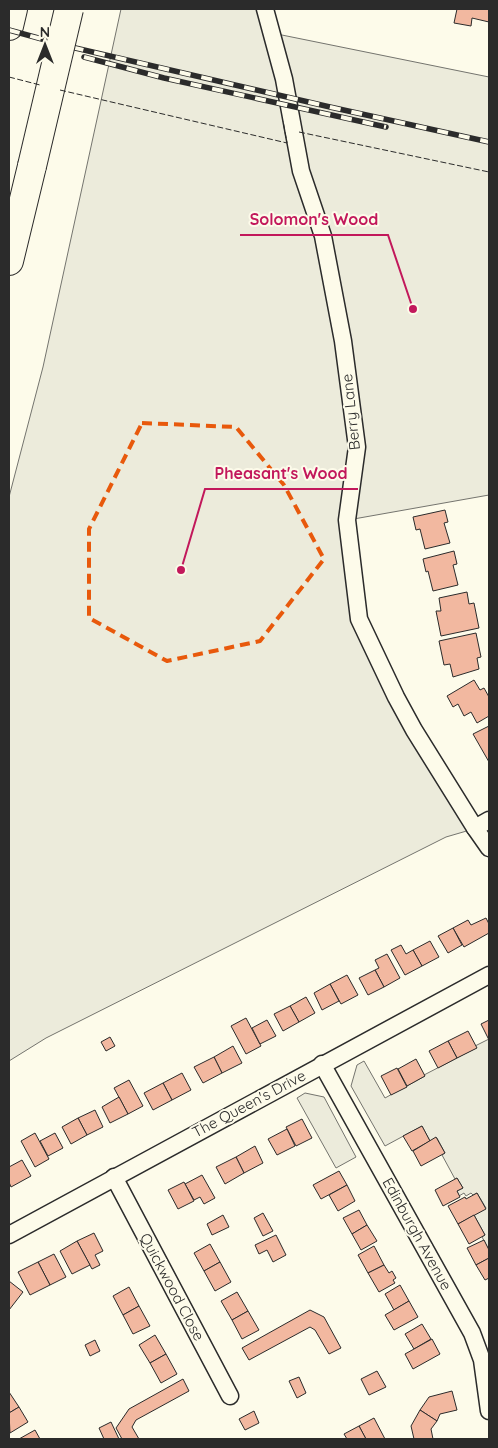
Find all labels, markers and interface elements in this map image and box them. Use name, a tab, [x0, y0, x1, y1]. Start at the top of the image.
north arrow	[20, 20, 70, 70]
text: N	[40, 23, 50, 41]
callout: Solomon's Wood	[240, 204, 388, 235]
text: Solomon's Wood	[250, 209, 378, 229]
street label: Berry Lane	[337, 373, 364, 451]
callout: Pheasant's Wood	[205, 458, 358, 489]
text: Pheasant's Wood	[215, 463, 348, 483]
street label: The Queen's Drive	[189, 1066, 309, 1142]
street label: Edinburgh Avenue	[379, 1174, 456, 1293]
street label: Quickwood Close	[136, 1230, 209, 1344]

